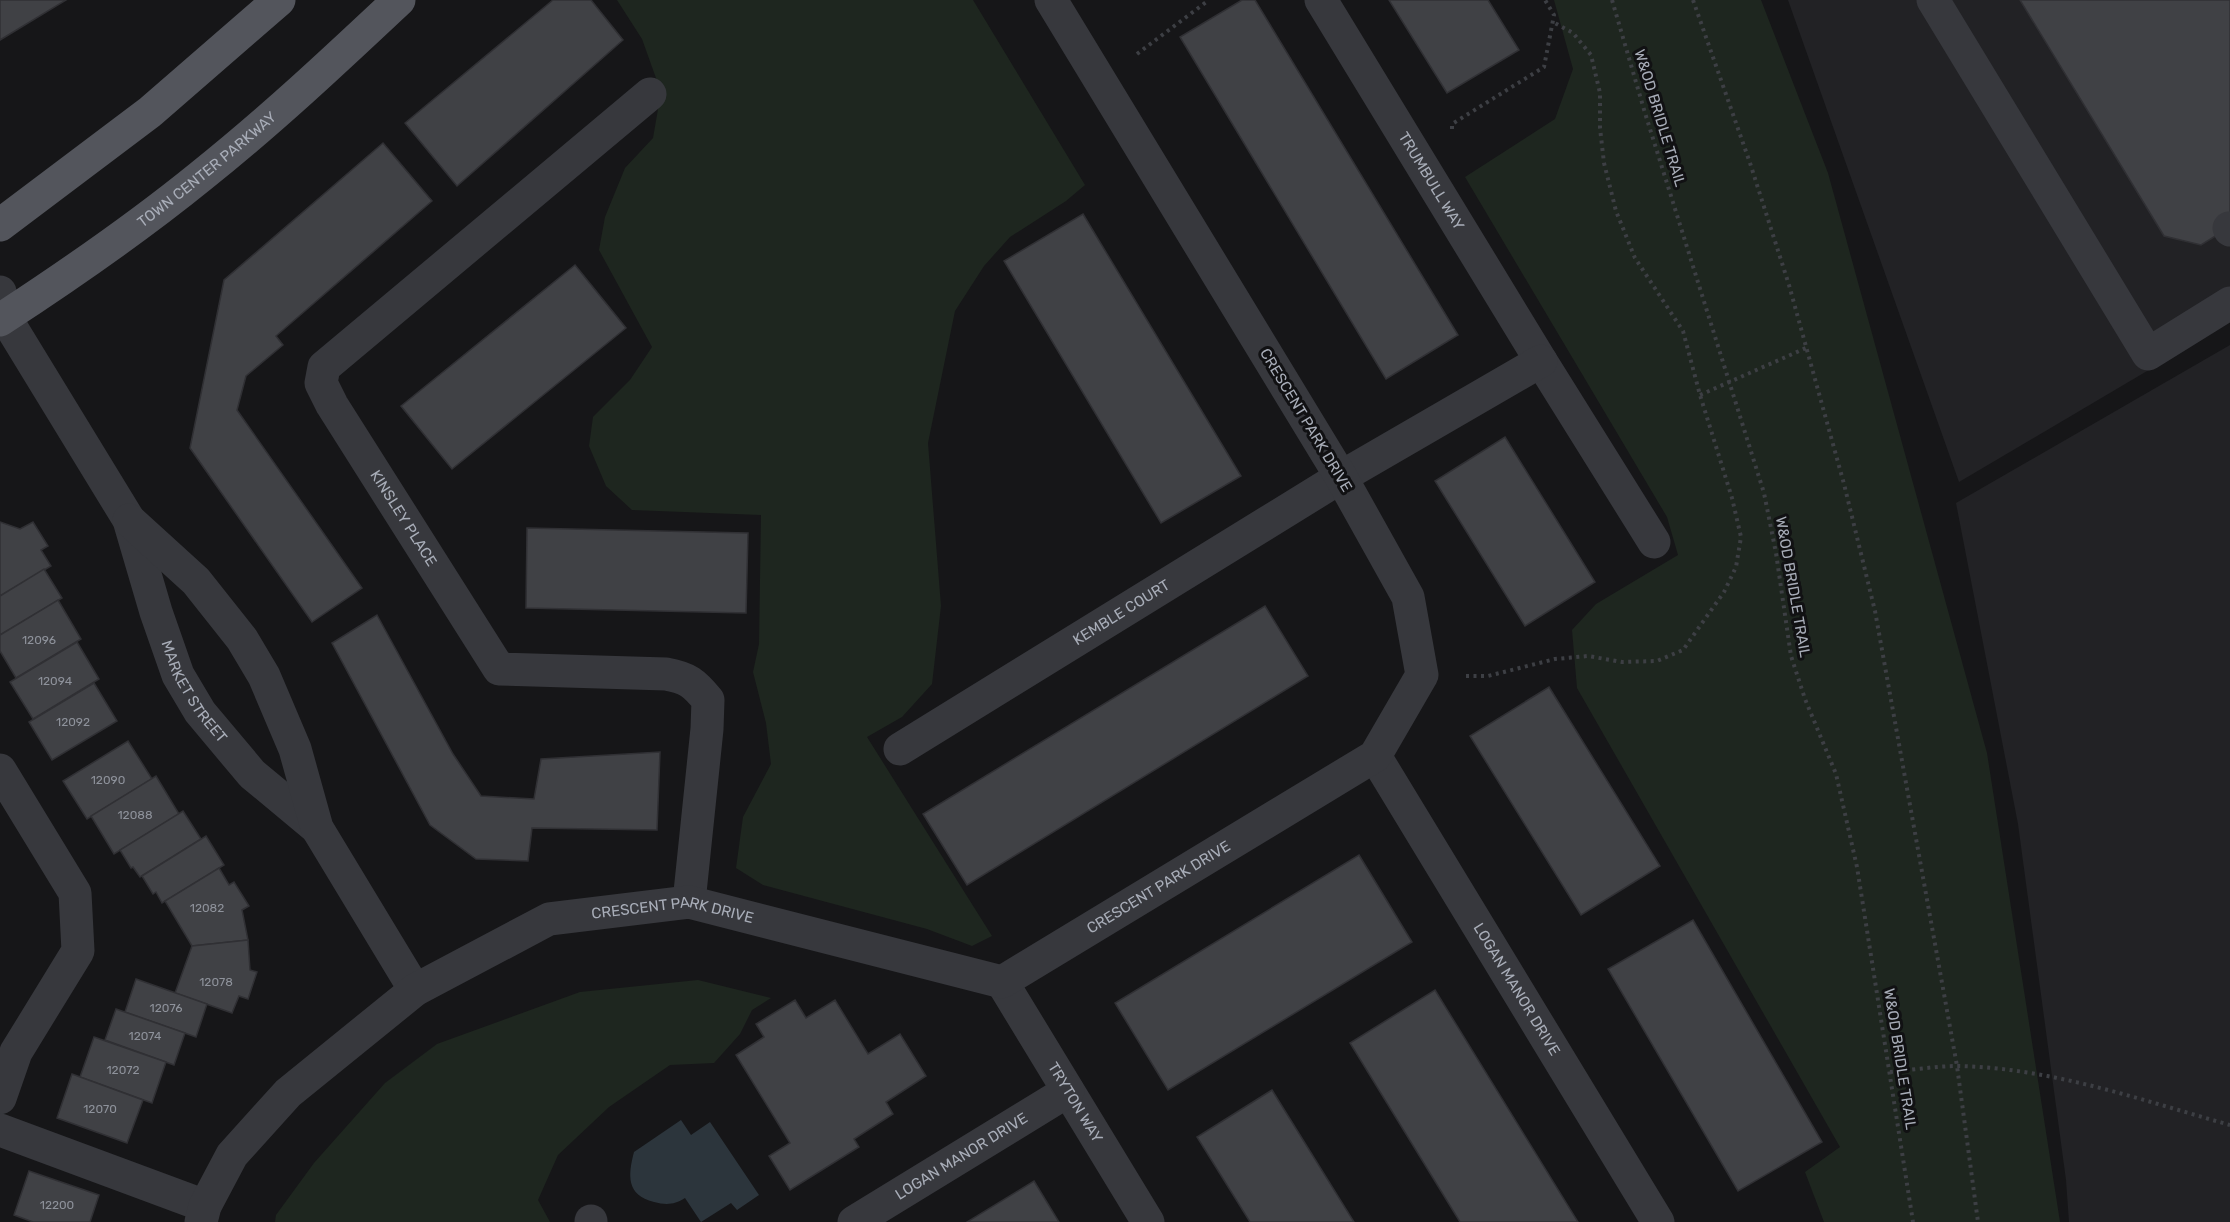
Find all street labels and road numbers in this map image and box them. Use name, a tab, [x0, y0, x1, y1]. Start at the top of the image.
street label: W&OD BRIDLE TRAIL	[1631, 47, 1690, 189]
street label: TOWN CENTER PARKWAY	[134, 108, 280, 231]
street label: TRUMBULL WAY	[1395, 129, 1468, 234]
street label: CRESCENT PARK DRIVE	[1256, 345, 1356, 495]
street label: KINSLEY PLACE	[366, 467, 441, 570]
street label: W&OD BRIDLE TRAIL	[1772, 515, 1814, 659]
street label: KEMBLE COURT	[1070, 576, 1173, 649]
street label: MARKET STREET	[158, 638, 231, 747]
street label: CRESCENT PARK DRIVE	[1084, 837, 1234, 937]
street label: CRESCENT PARK DRIVE	[590, 893, 755, 927]
street label: LOGAN MANOR DRIVE	[1470, 920, 1564, 1059]
street label: W&OD BRIDLE TRAIL	[1880, 987, 1920, 1131]
street label: TRYTON WAY	[1044, 1059, 1107, 1146]
street label: LOGAN MANOR DRIVE	[892, 1109, 1031, 1204]

